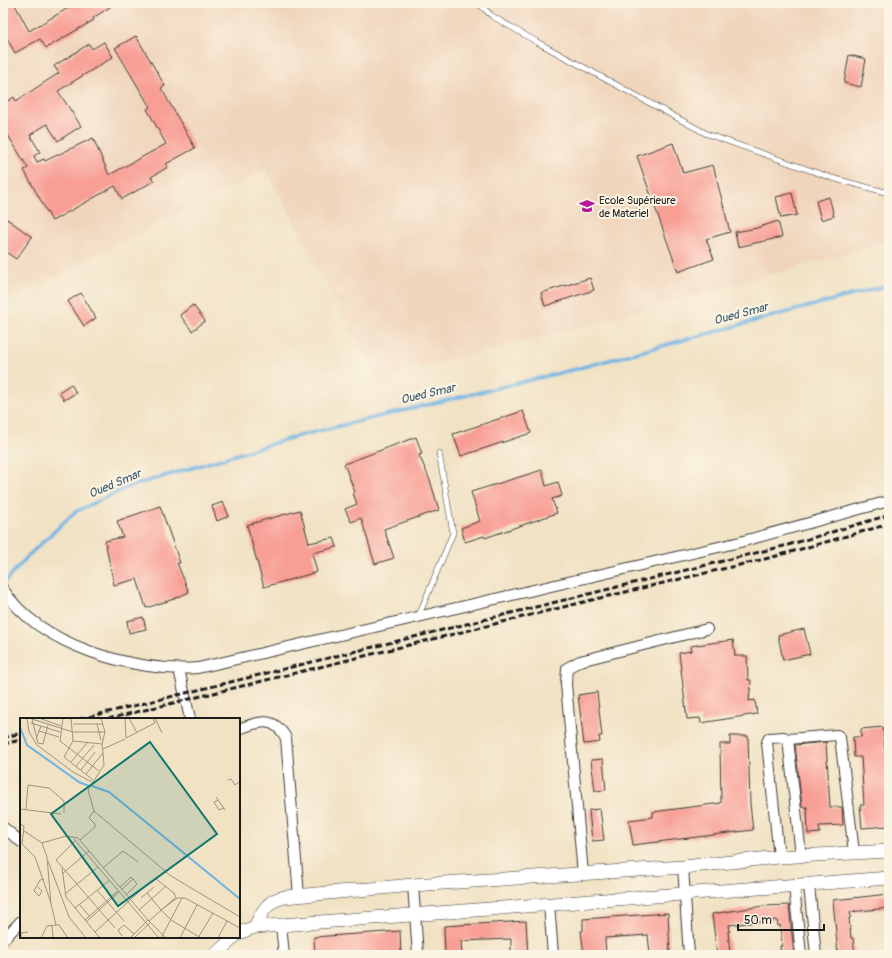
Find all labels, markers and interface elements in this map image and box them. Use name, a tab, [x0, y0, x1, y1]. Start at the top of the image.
place label: Ecole Supérieure de Materiel	[599, 194, 676, 220]
school or university icon: Ecole Supérieure de Materiel	[578, 197, 596, 215]
water label: Oued Smar	[712, 299, 771, 328]
water label: Oued Smar	[399, 380, 458, 408]
water label: Oued Smar	[86, 466, 145, 502]
inset map	[20, 718, 240, 938]
scale bar	[738, 906, 824, 932]
text: 50 m	[744, 913, 772, 928]

